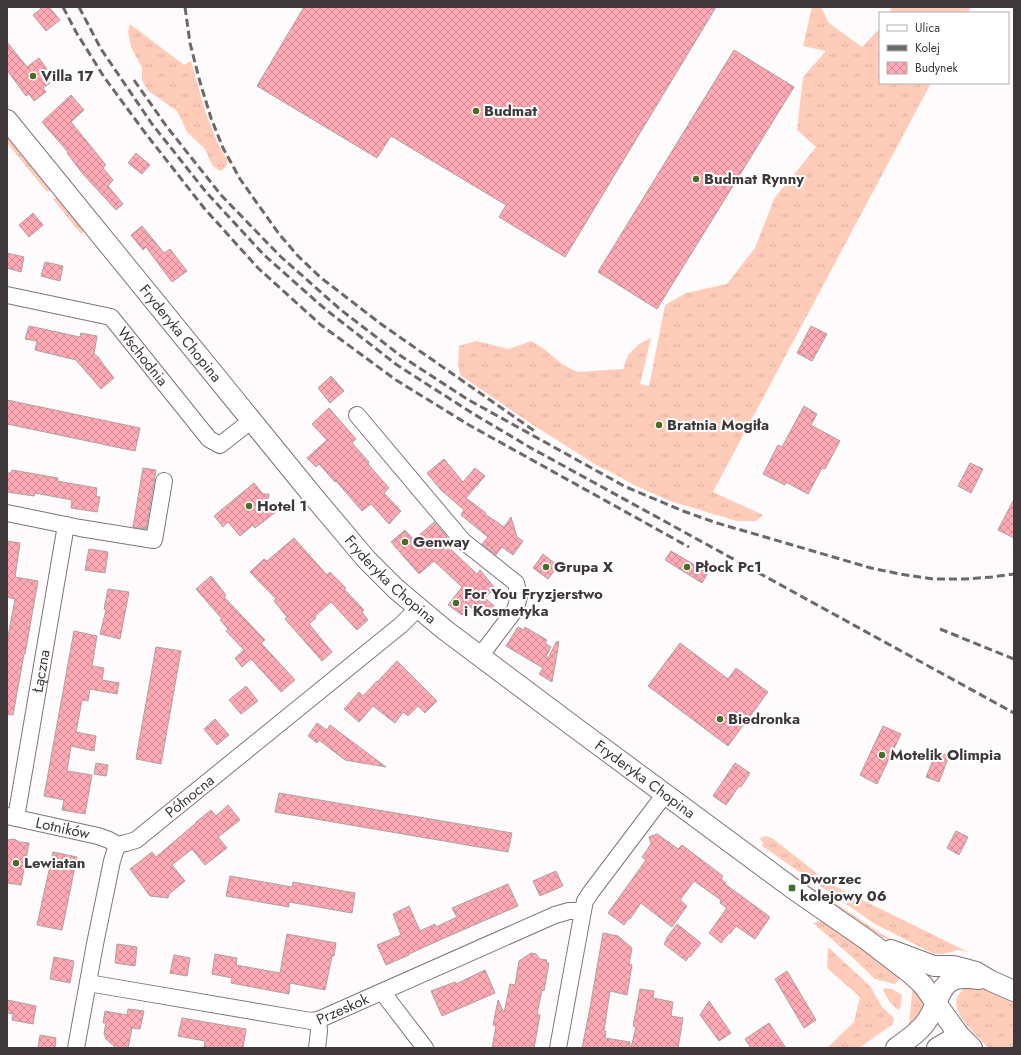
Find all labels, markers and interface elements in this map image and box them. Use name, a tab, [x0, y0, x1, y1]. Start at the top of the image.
legend	[879, 12, 1009, 84]
text: Ulica	[915, 19, 940, 37]
text: Kolej	[915, 39, 940, 57]
text: Budynek	[915, 59, 959, 77]
place label: Villa 17	[40, 65, 94, 87]
marker: Villa 17	[28, 71, 38, 81]
place label: Budmat	[484, 100, 537, 122]
marker: Budmat	[471, 106, 481, 116]
place label: Budmat Rynny	[704, 168, 804, 190]
marker: Budmat Rynny	[691, 174, 701, 184]
street label: Fryderyka Chopina	[134, 280, 227, 387]
street label: Wschodnia	[112, 322, 173, 391]
place label: Bratnia Mogiła	[667, 414, 769, 436]
marker: Bratnia Mogiła	[654, 420, 664, 430]
place label: Hotel 1	[257, 495, 307, 517]
marker: Hotel 1	[244, 501, 254, 511]
street label: Fryderyka Chopina	[339, 530, 441, 629]
place label: Genway	[413, 531, 470, 553]
marker: Genway	[400, 537, 410, 547]
place label: Grupa X	[554, 556, 614, 578]
place label: Płock Pc1	[695, 556, 762, 578]
marker: Grupa X	[541, 562, 551, 572]
marker: Płock Pc1	[682, 562, 692, 572]
place label: For You Fryzjerstwo i Kosmetyka	[464, 583, 603, 622]
marker: For You Fryzjerstwo i Kosmetyka	[451, 598, 461, 608]
street label: Łączna	[26, 648, 56, 695]
place label: Biedronka	[728, 708, 800, 730]
marker: Biedronka	[715, 714, 725, 724]
street label: Fryderyka Chopina	[590, 735, 700, 824]
place label: Motelik Olimpia	[890, 744, 1001, 766]
marker: Motelik Olimpia	[877, 750, 887, 760]
street label: Północna	[160, 770, 219, 823]
street label: Lotników	[33, 812, 93, 845]
place label: Lewiatan	[24, 852, 85, 874]
marker: Lewiatan	[11, 858, 21, 868]
place label: Dworzec kolejowy 06	[800, 868, 887, 907]
marker: Dworzec kolejowy 06	[787, 883, 797, 893]
street label: Przeskok	[313, 988, 372, 1030]

